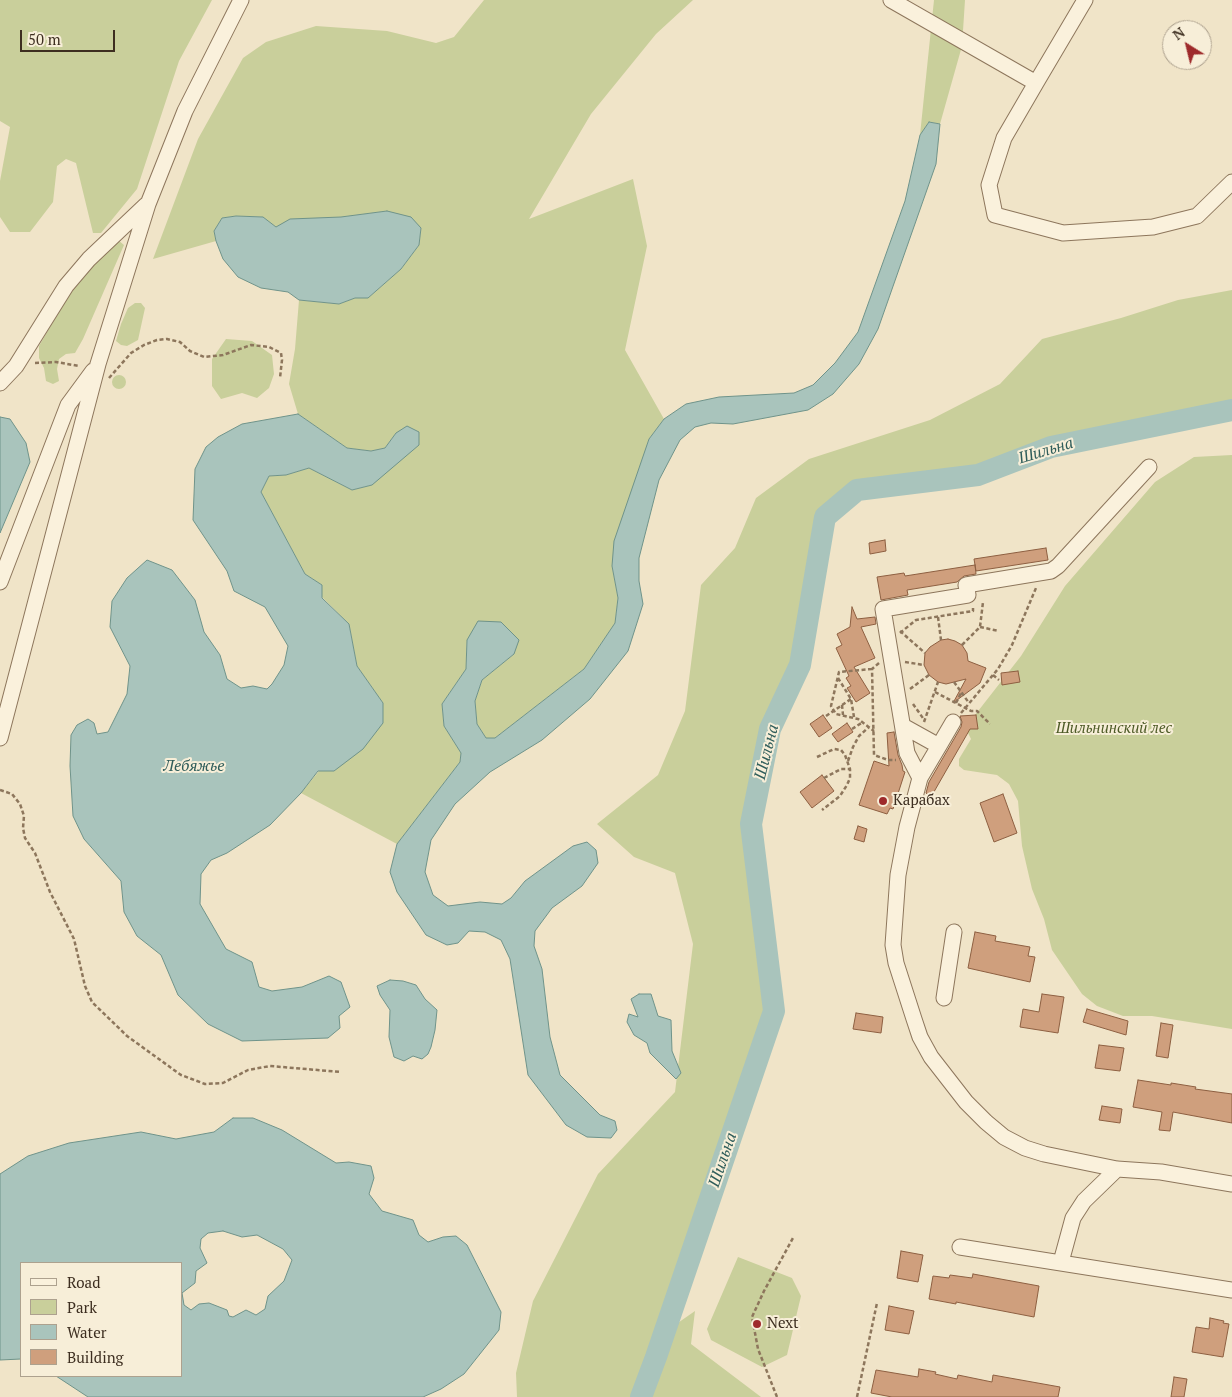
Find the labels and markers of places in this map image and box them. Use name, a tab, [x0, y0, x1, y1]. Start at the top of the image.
place label: Карабах	[893, 792, 950, 810]
marker: Карабах	[877, 795, 889, 807]
place label: Next	[767, 1315, 799, 1333]
marker: Next	[751, 1318, 763, 1330]

